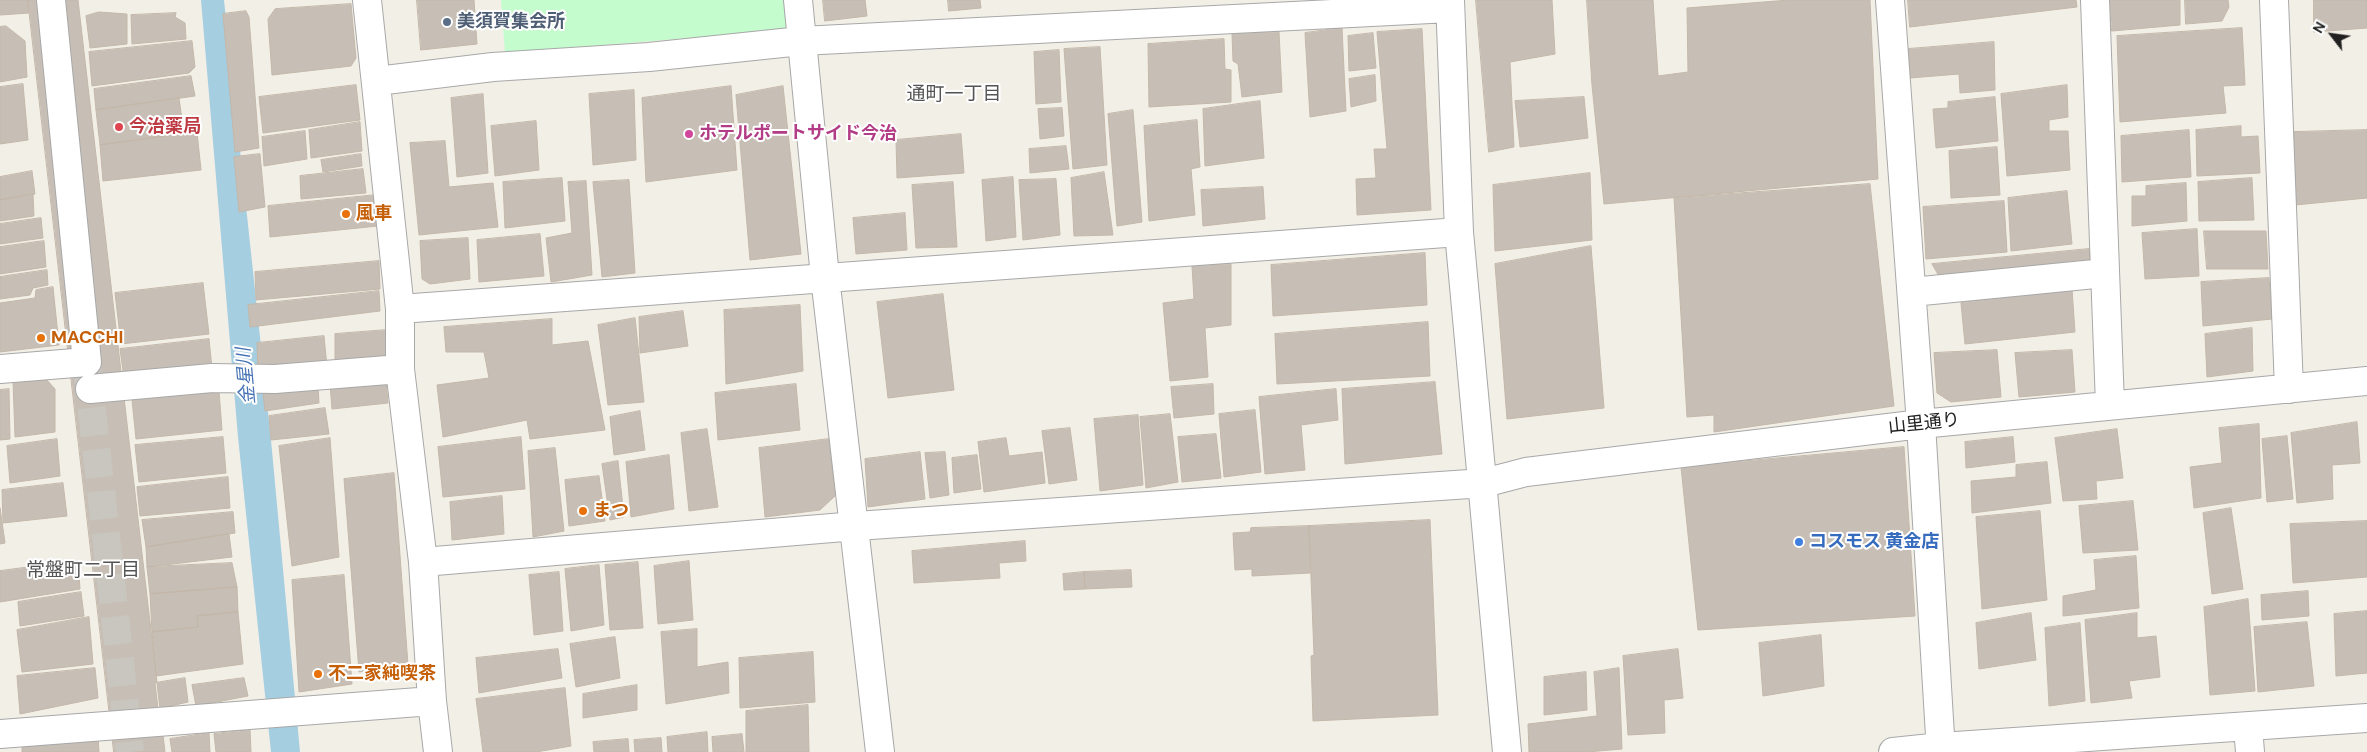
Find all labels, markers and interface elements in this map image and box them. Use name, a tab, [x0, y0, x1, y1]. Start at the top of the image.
north arrow	[2307, 10, 2357, 60]
place label: 美須賀集会所	[457, 11, 565, 33]
marker: 美須賀集会所	[441, 16, 453, 28]
text: N	[2309, 19, 2329, 36]
district label: 通町一丁目	[907, 84, 1001, 106]
place label: 今治薬局	[129, 116, 201, 138]
marker: 今治薬局	[113, 121, 125, 133]
place label: ホテルポートサイド今治	[699, 123, 897, 145]
marker: ホテルポートサイド今治	[683, 128, 695, 140]
place label: 風車	[356, 203, 392, 225]
marker: 風車	[340, 208, 352, 220]
place label: MACCHI	[51, 327, 123, 349]
marker: MACCHI	[35, 332, 47, 344]
water label: 金星川	[233, 347, 261, 405]
street label: 山里通り	[1887, 409, 1961, 439]
place label: まつ	[593, 500, 629, 522]
marker: まつ	[577, 505, 589, 517]
place label: コスモス 黄金店	[1809, 531, 1939, 553]
marker: コスモス 黄金店	[1793, 536, 1805, 548]
district label: 常盤町二丁目	[26, 560, 140, 582]
place label: 不二家純喫茶	[328, 663, 436, 685]
marker: 不二家純喫茶	[312, 668, 324, 680]

